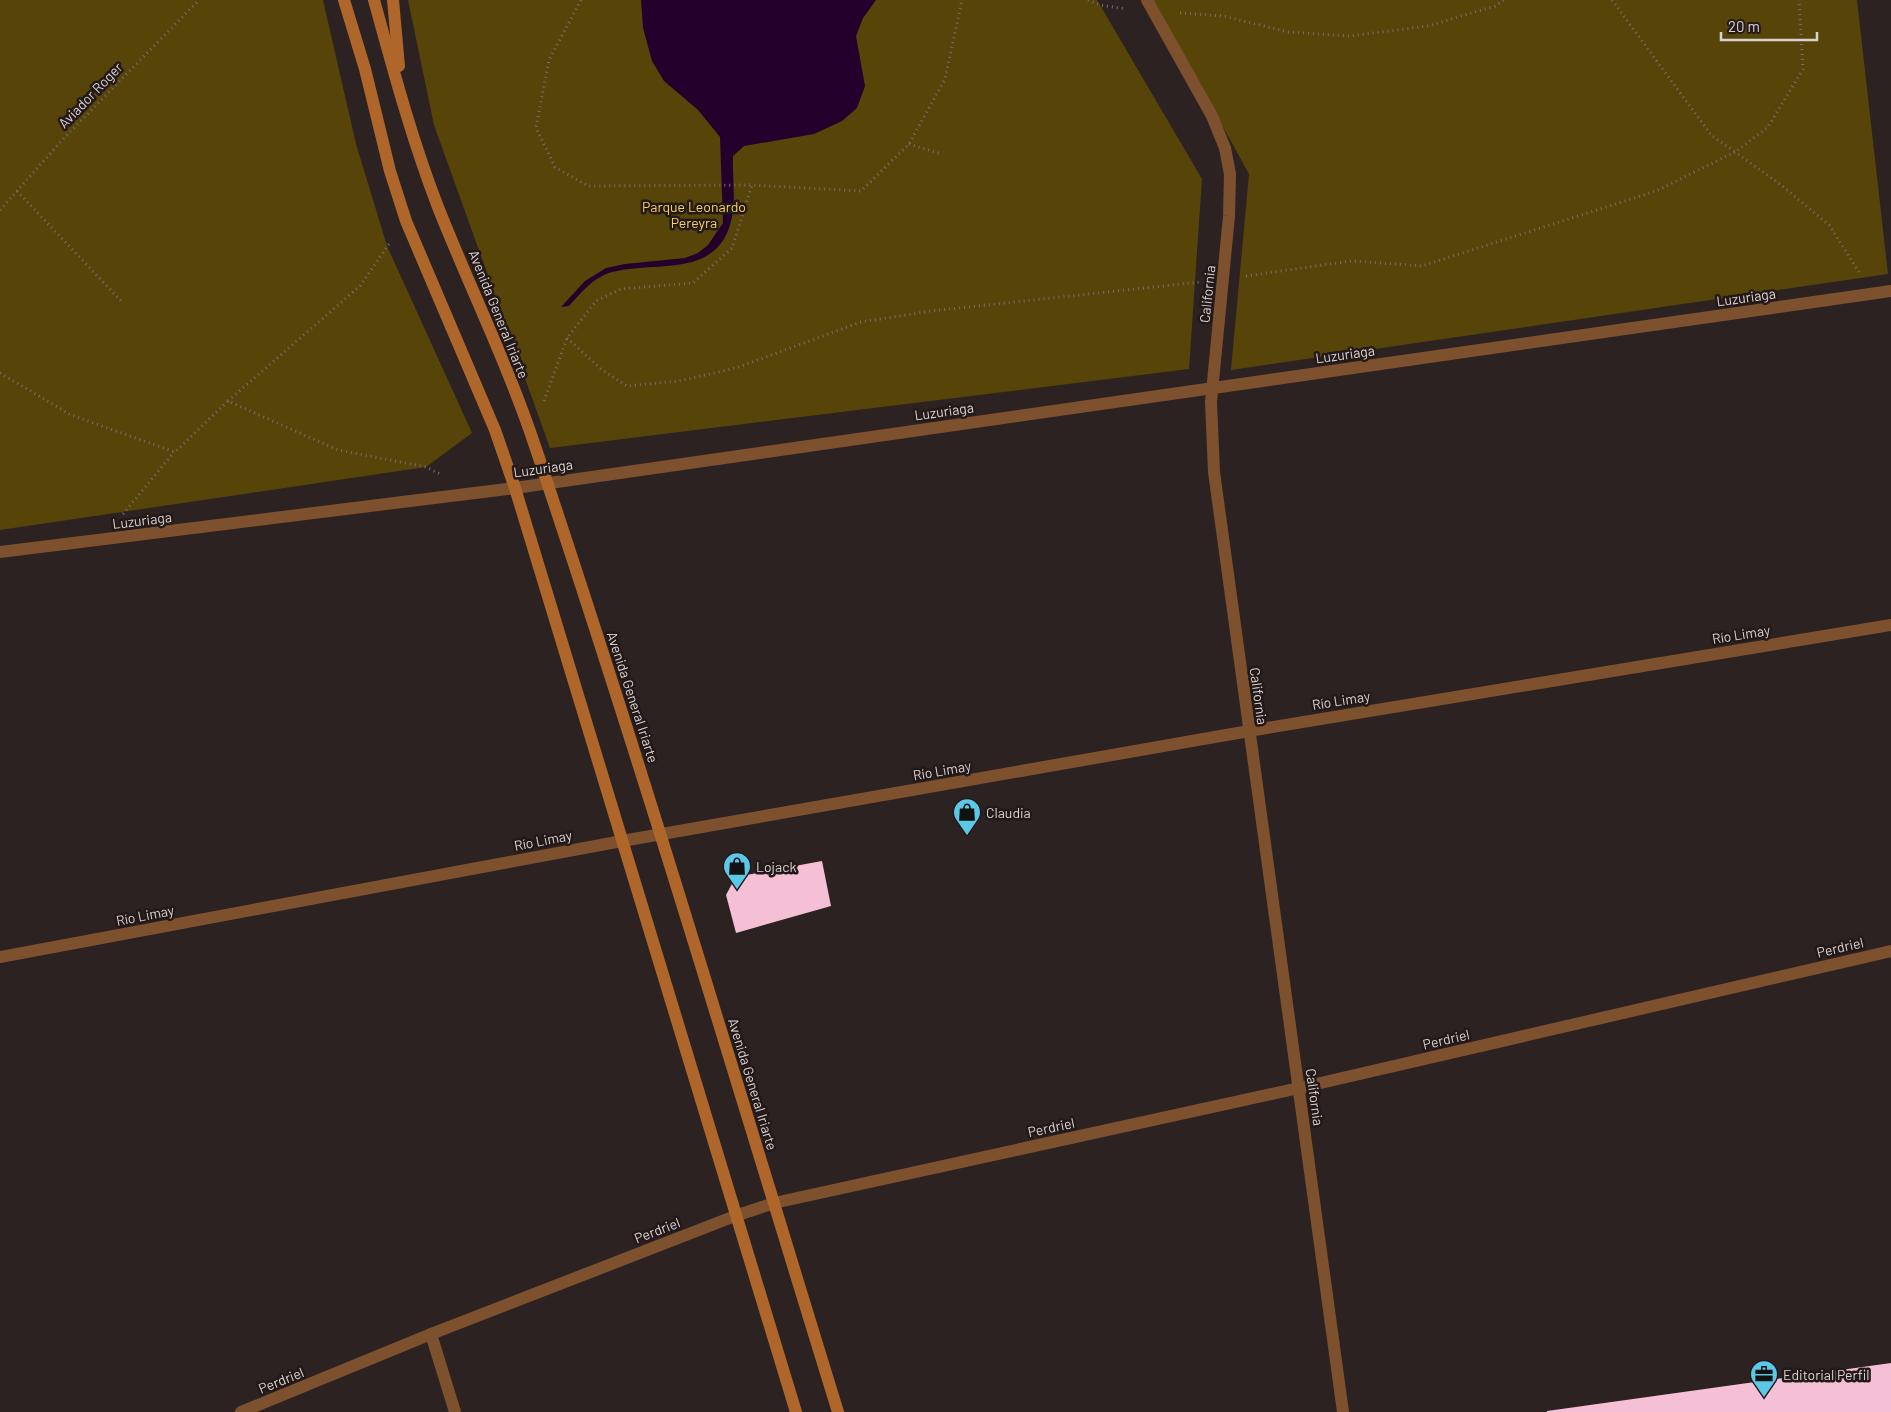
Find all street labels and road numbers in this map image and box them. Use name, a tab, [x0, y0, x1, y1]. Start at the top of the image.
street label: Aviador Roger	[54, 59, 126, 131]
street label: Avenida General Iriarte	[465, 247, 533, 381]
street label: California	[1196, 264, 1218, 324]
street label: Luzuriaga	[1715, 284, 1777, 310]
street label: Luzuriaga	[1314, 341, 1376, 367]
street label: Luzuriaga	[913, 398, 975, 424]
street label: Luzuriaga	[512, 455, 574, 481]
street label: Luzuriaga	[111, 508, 173, 532]
street label: Río Limay	[1711, 621, 1772, 647]
street label: Avenida General Iriarte	[604, 629, 662, 765]
street label: California	[1247, 666, 1271, 726]
street label: Río Limay	[1311, 687, 1372, 713]
street label: Río Limay	[912, 756, 973, 783]
street label: Río Limay	[513, 826, 574, 854]
street label: Río Limay	[115, 901, 176, 929]
street label: Perdriel	[1815, 933, 1865, 961]
street label: Avenida General Iriarte	[725, 1016, 781, 1152]
street label: Perdriel	[1421, 1025, 1471, 1053]
street label: California	[1303, 1067, 1327, 1127]
street label: Perdriel	[1026, 1114, 1076, 1140]
street label: Perdriel	[632, 1214, 682, 1246]
street label: Perdriel	[256, 1363, 306, 1397]

